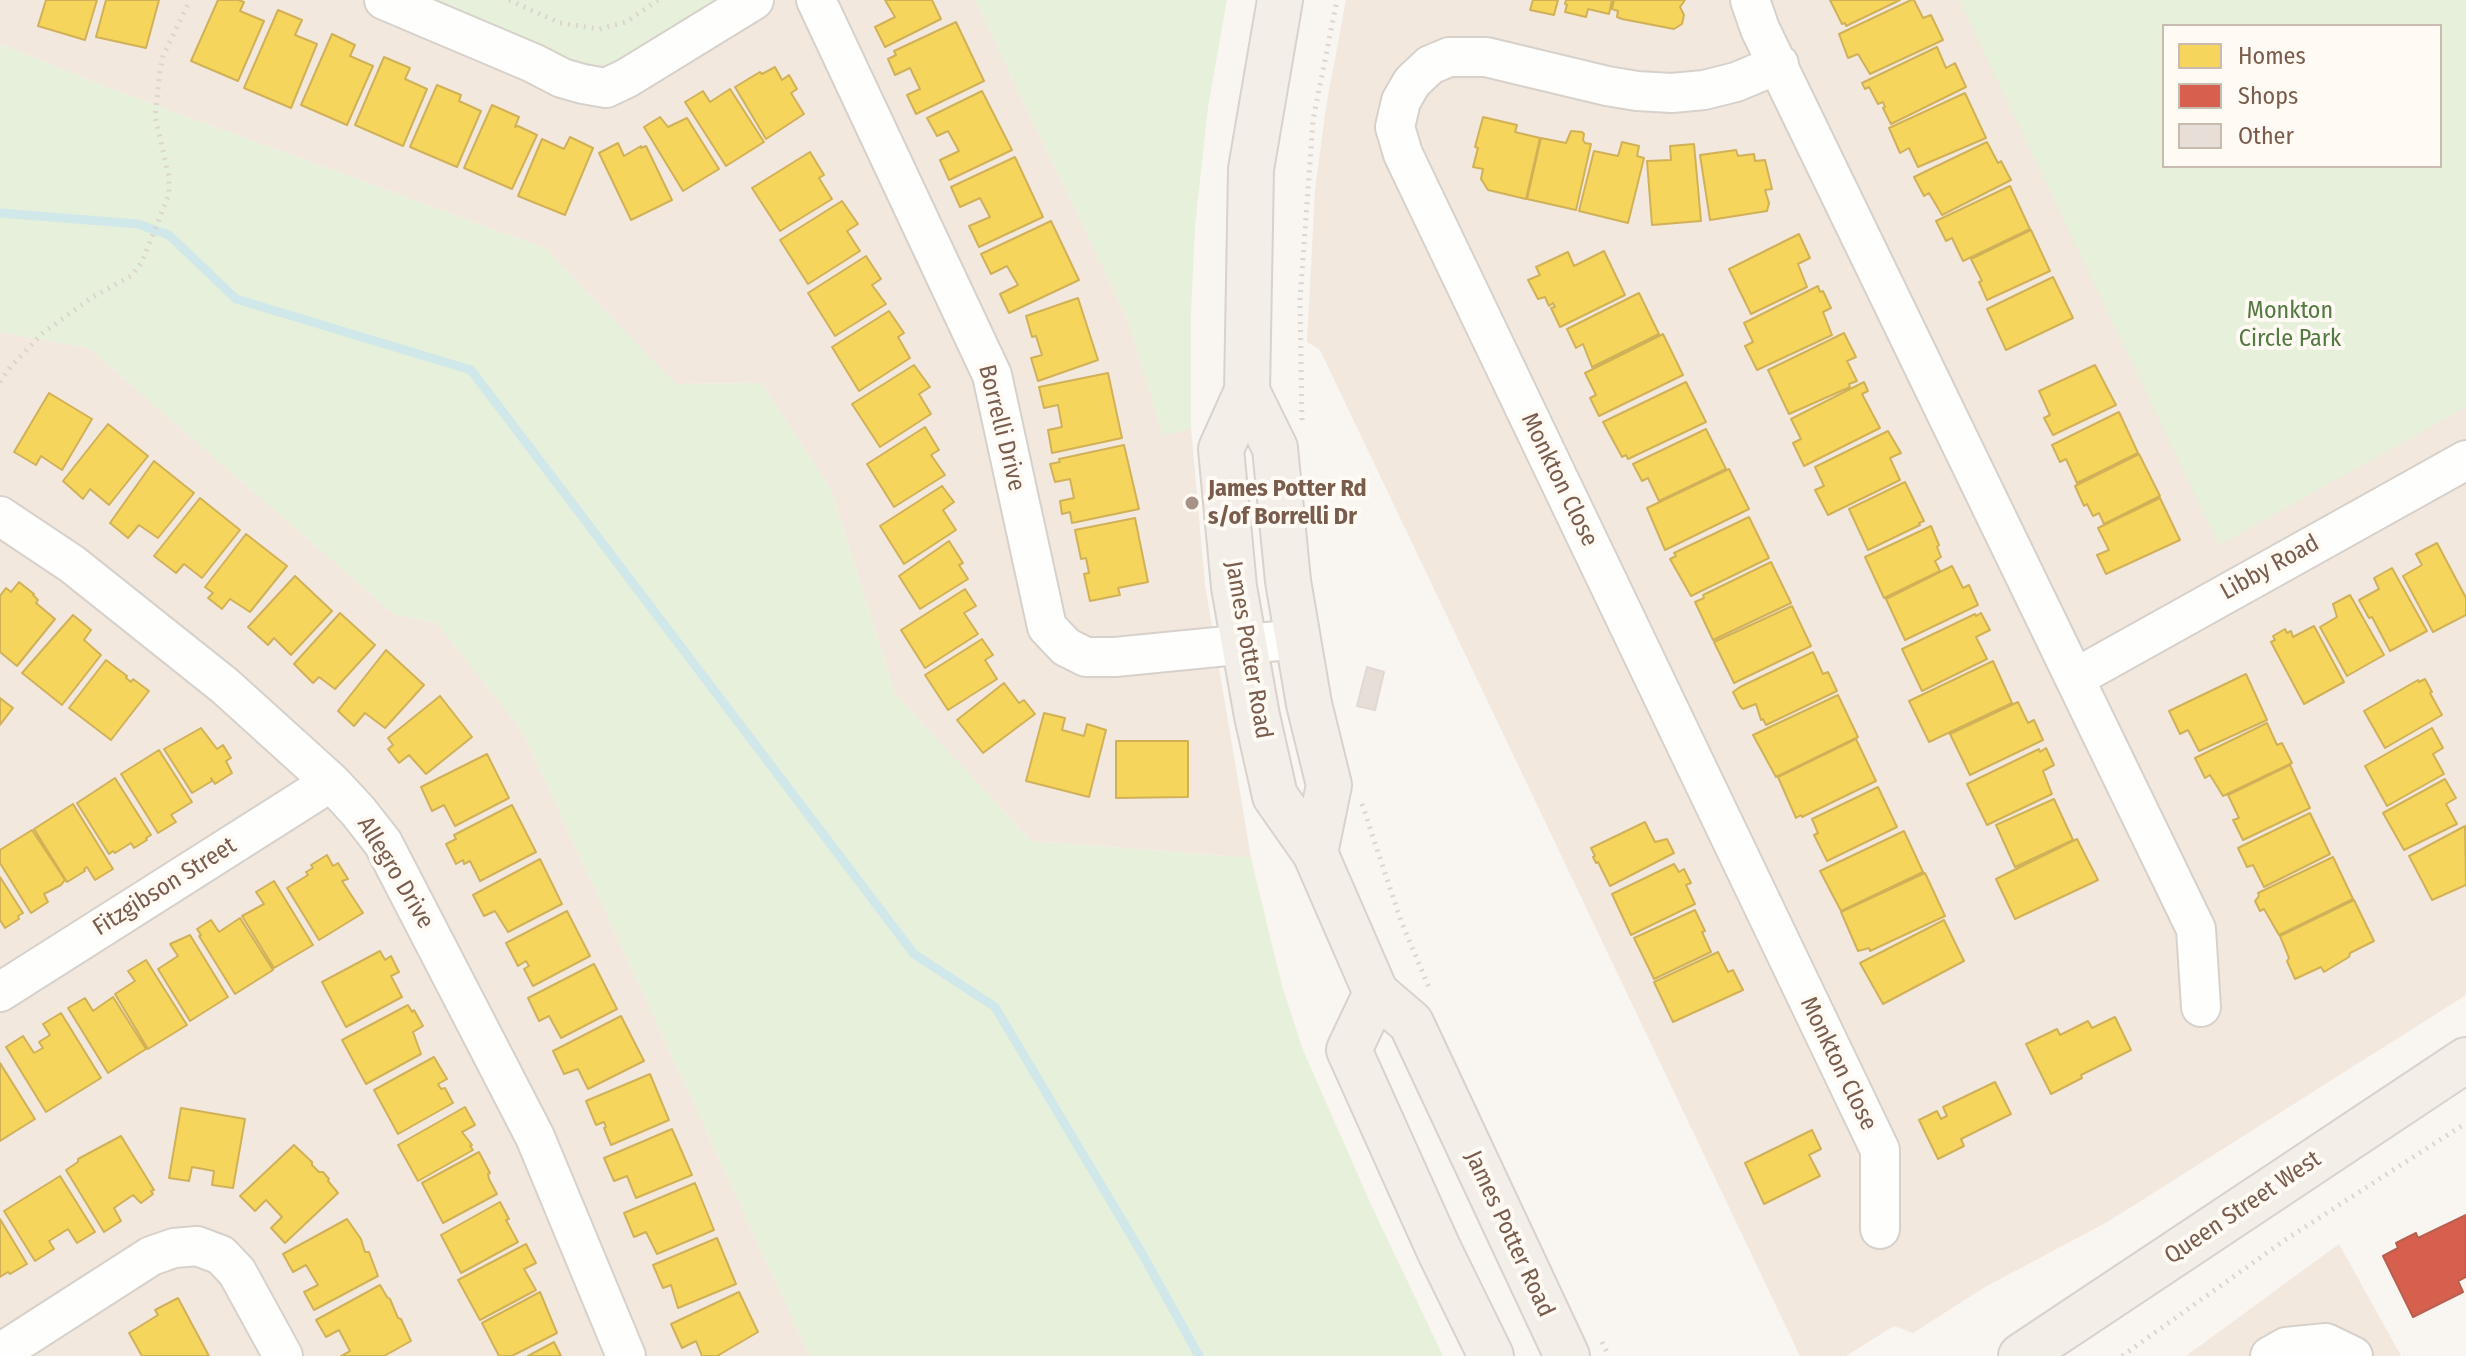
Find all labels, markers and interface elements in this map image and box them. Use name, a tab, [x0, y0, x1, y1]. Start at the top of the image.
legend	[2162, 24, 2442, 168]
text: Homes	[2238, 42, 2306, 70]
text: Shops	[2238, 82, 2298, 110]
text: Other	[2238, 122, 2294, 150]
park label: Monkton Circle Park	[2239, 297, 2341, 353]
street label: Borrelli Drive	[971, 362, 1031, 494]
street label: Monkton Close	[1514, 409, 1604, 551]
place label: James Potter Rd s/of Borrelli Dr	[1208, 475, 1367, 531]
marker: James Potter Rd s/of Borrelli Dr	[1183, 494, 1201, 512]
street label: Libby Road	[2216, 529, 2324, 607]
street label: James Potter Road	[1218, 559, 1278, 741]
street label: Allegro Drive	[350, 812, 440, 934]
street label: Fitzgibson Street	[88, 832, 242, 942]
street label: Monkton Close	[1793, 993, 1883, 1135]
street label: Queen Street West	[2160, 1145, 2326, 1271]
street label: James Potter Road	[1458, 1146, 1560, 1322]

